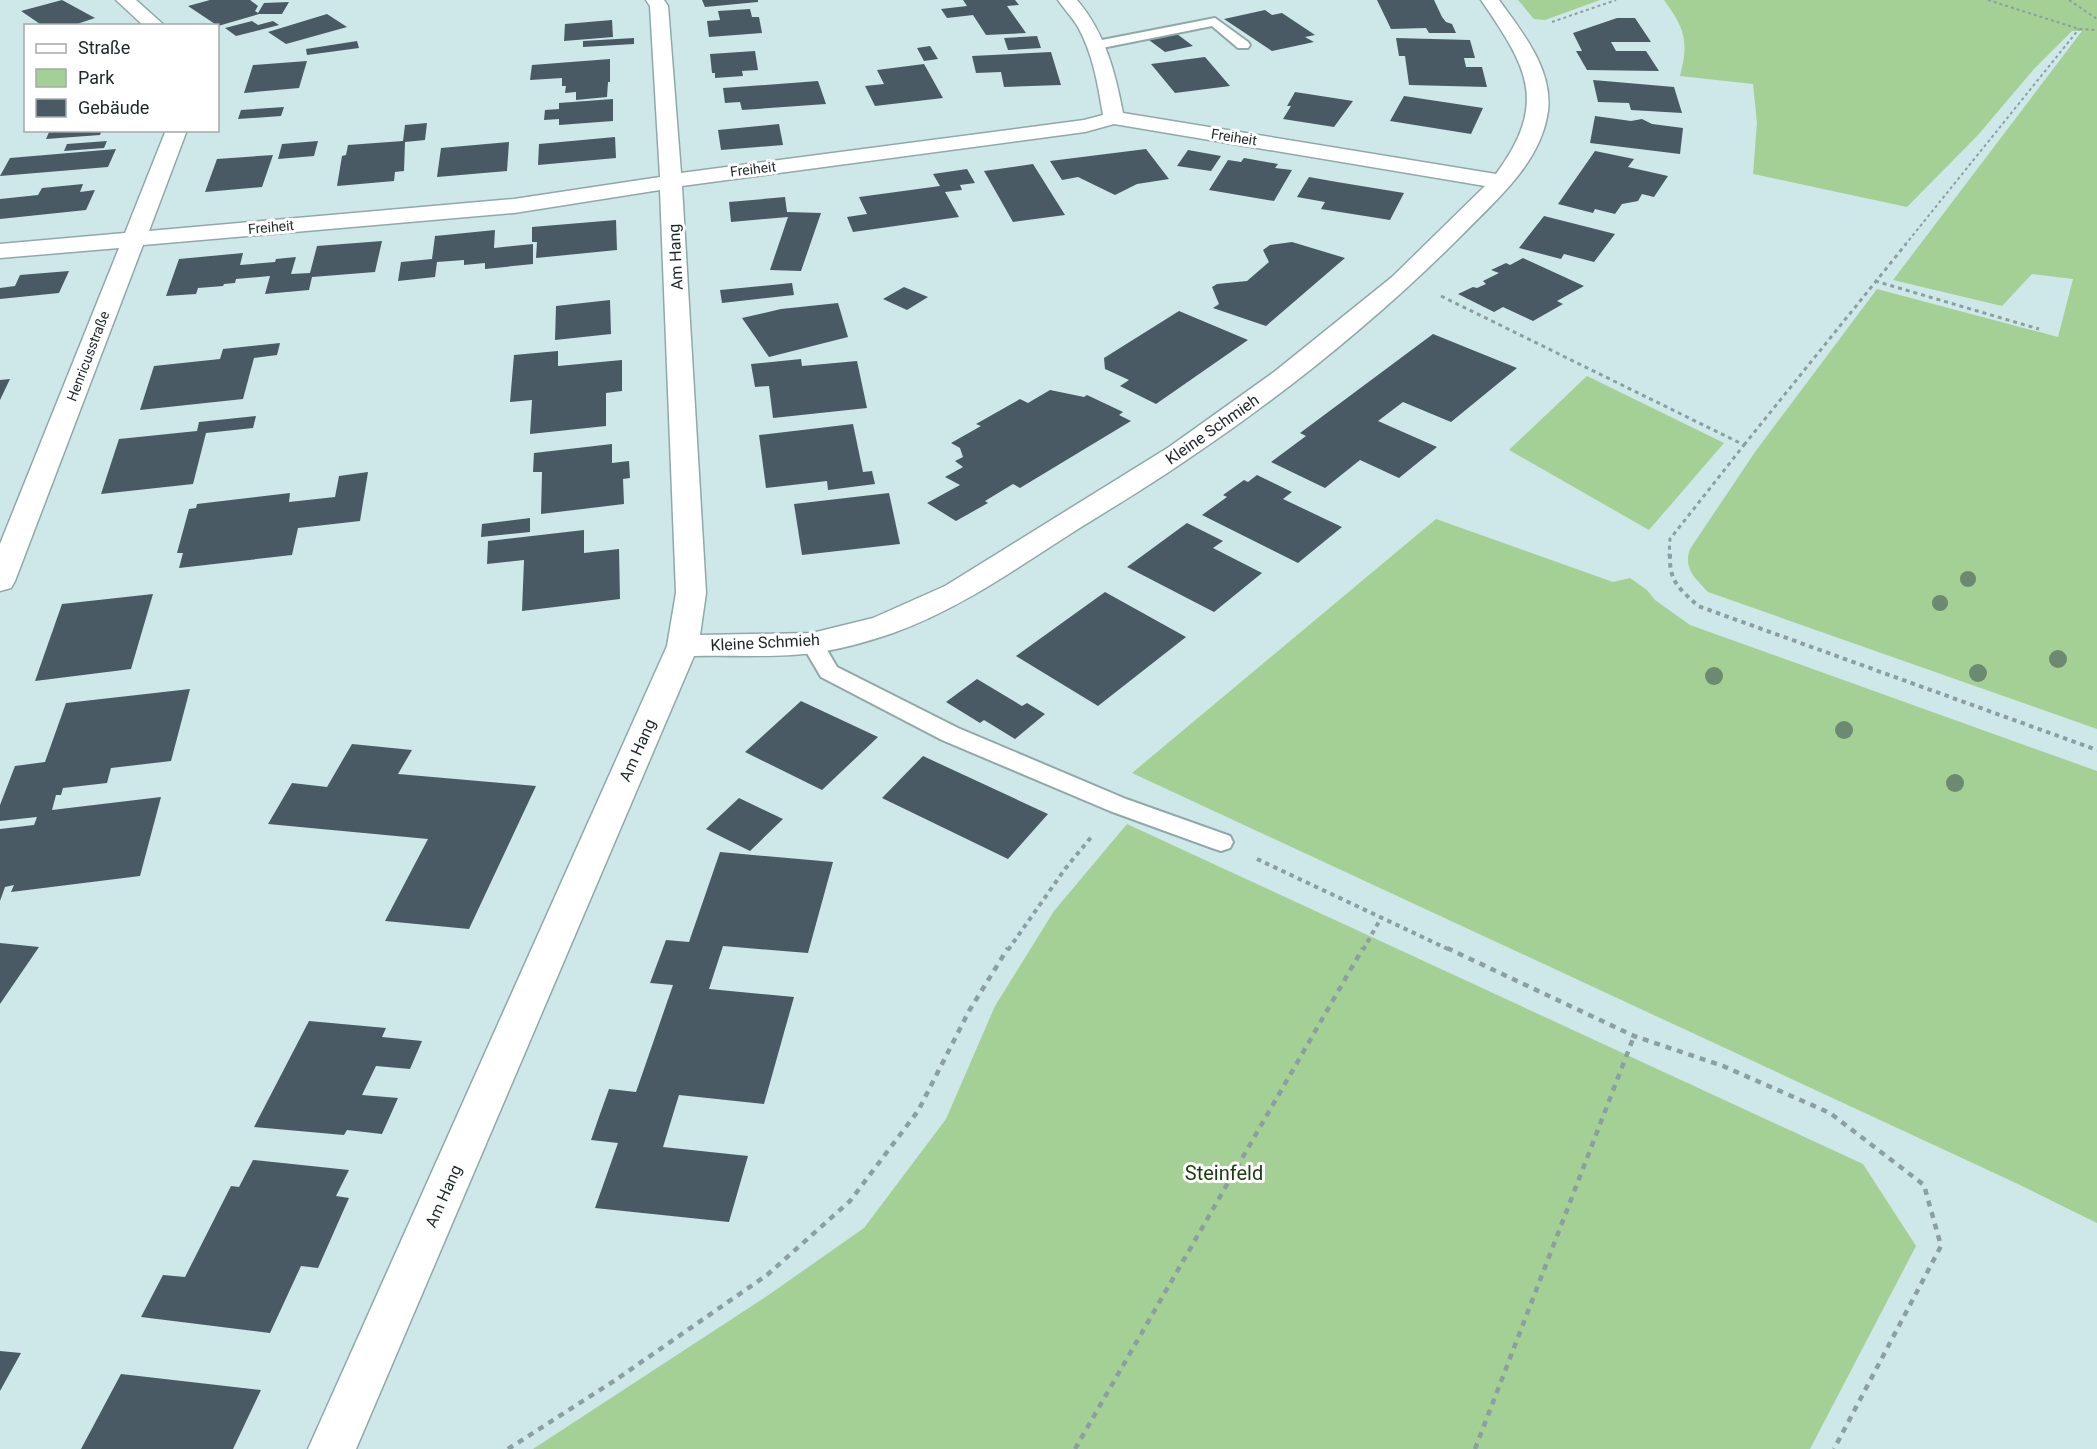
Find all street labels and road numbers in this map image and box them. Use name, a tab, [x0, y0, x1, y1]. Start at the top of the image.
street label: Freiheit	[1210, 125, 1258, 149]
street label: Freiheit	[729, 158, 777, 180]
street label: Freiheit	[247, 217, 295, 237]
street label: Am Hang	[664, 223, 687, 291]
street label: Henricusstraße	[63, 309, 113, 403]
street label: Kleine Schmieh	[1162, 390, 1263, 469]
street label: Kleine Schmieh	[710, 630, 820, 655]
street label: Am Hang	[615, 716, 660, 784]
street label: Am Hang	[421, 1162, 466, 1230]

